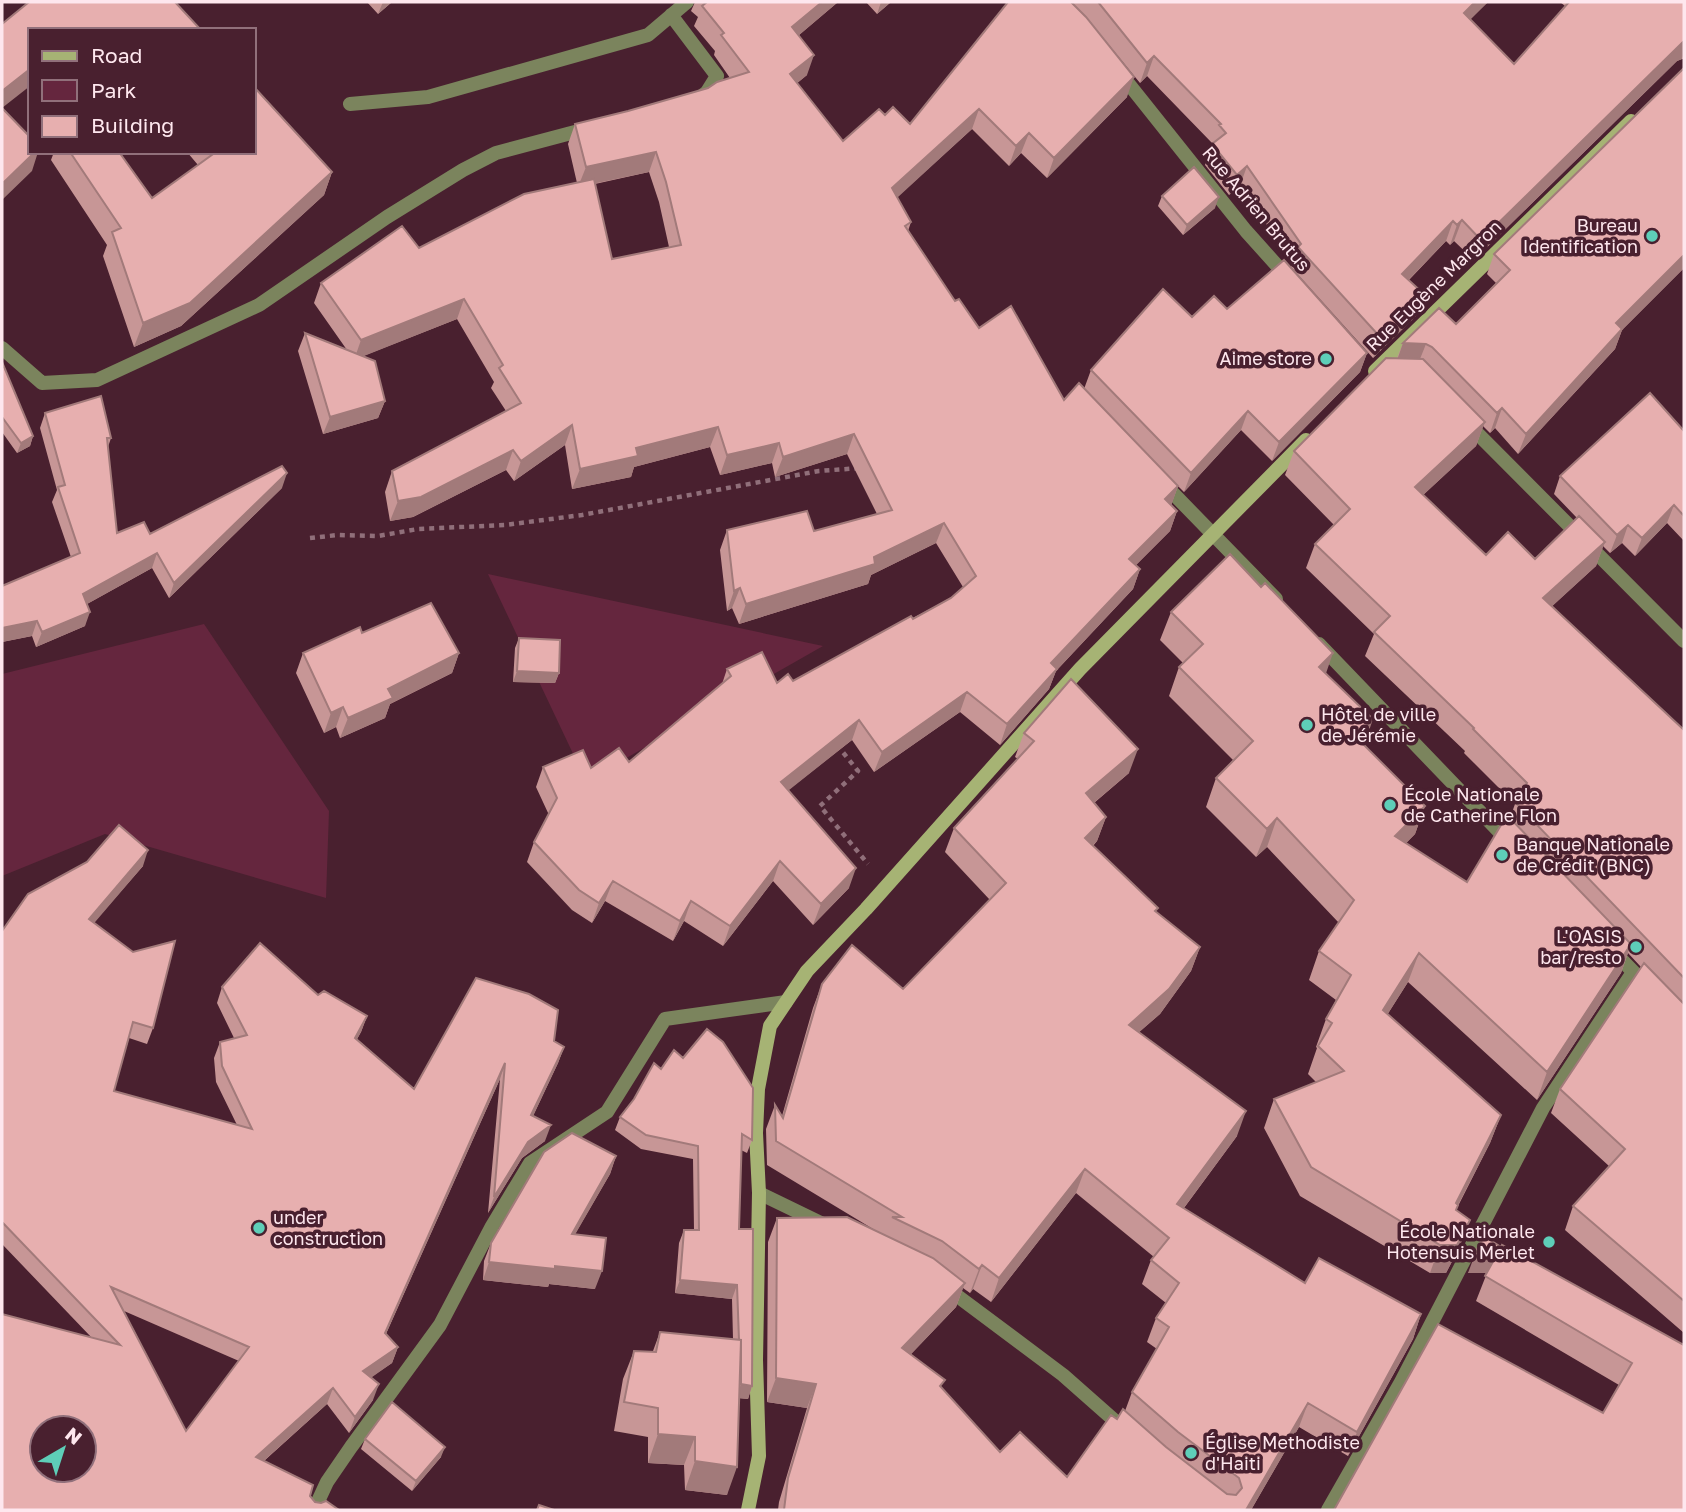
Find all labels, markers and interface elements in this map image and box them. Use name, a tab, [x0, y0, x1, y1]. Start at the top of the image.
legend	[28, 28, 256, 154]
text: Road	[91, 42, 142, 68]
text: Park	[91, 77, 137, 103]
text: Building	[91, 112, 174, 138]
street label: Rue Adrien Brutus	[1198, 141, 1315, 275]
place label: Bureau Identification	[1523, 214, 1638, 257]
street label: Rue Eugène Margron	[1361, 215, 1505, 355]
marker: Bureau Identification	[1644, 228, 1660, 244]
place label: Aime store	[1219, 347, 1312, 369]
marker: Aime store	[1318, 351, 1334, 367]
place label: Hôtel de ville de Jérémie	[1321, 703, 1436, 746]
marker: Hôtel de ville de Jérémie	[1299, 717, 1315, 733]
place label: École Nationale de Catherine Flon	[1404, 783, 1557, 826]
marker: École Nationale de Catherine Flon	[1382, 797, 1398, 813]
place label: Banque Nationale de Crédit (BNC)	[1516, 833, 1670, 876]
marker: Banque Nationale de Crédit (BNC)	[1494, 847, 1510, 863]
place label: L'OASIS bar/resto	[1540, 925, 1622, 968]
marker: L'OASIS bar/resto	[1628, 939, 1644, 955]
place label: under construction	[273, 1206, 383, 1249]
marker: under construction	[251, 1220, 267, 1236]
place label: École Nationale Hotensuis Merlet	[1386, 1220, 1535, 1263]
marker: École Nationale Hotensuis Merlet	[1541, 1234, 1557, 1250]
north arrow	[28, 1414, 98, 1484]
text: N	[61, 1422, 87, 1449]
place label: Église Methodiste d'Haiti	[1205, 1431, 1360, 1474]
marker: Église Methodiste d'Haiti	[1183, 1445, 1199, 1461]

